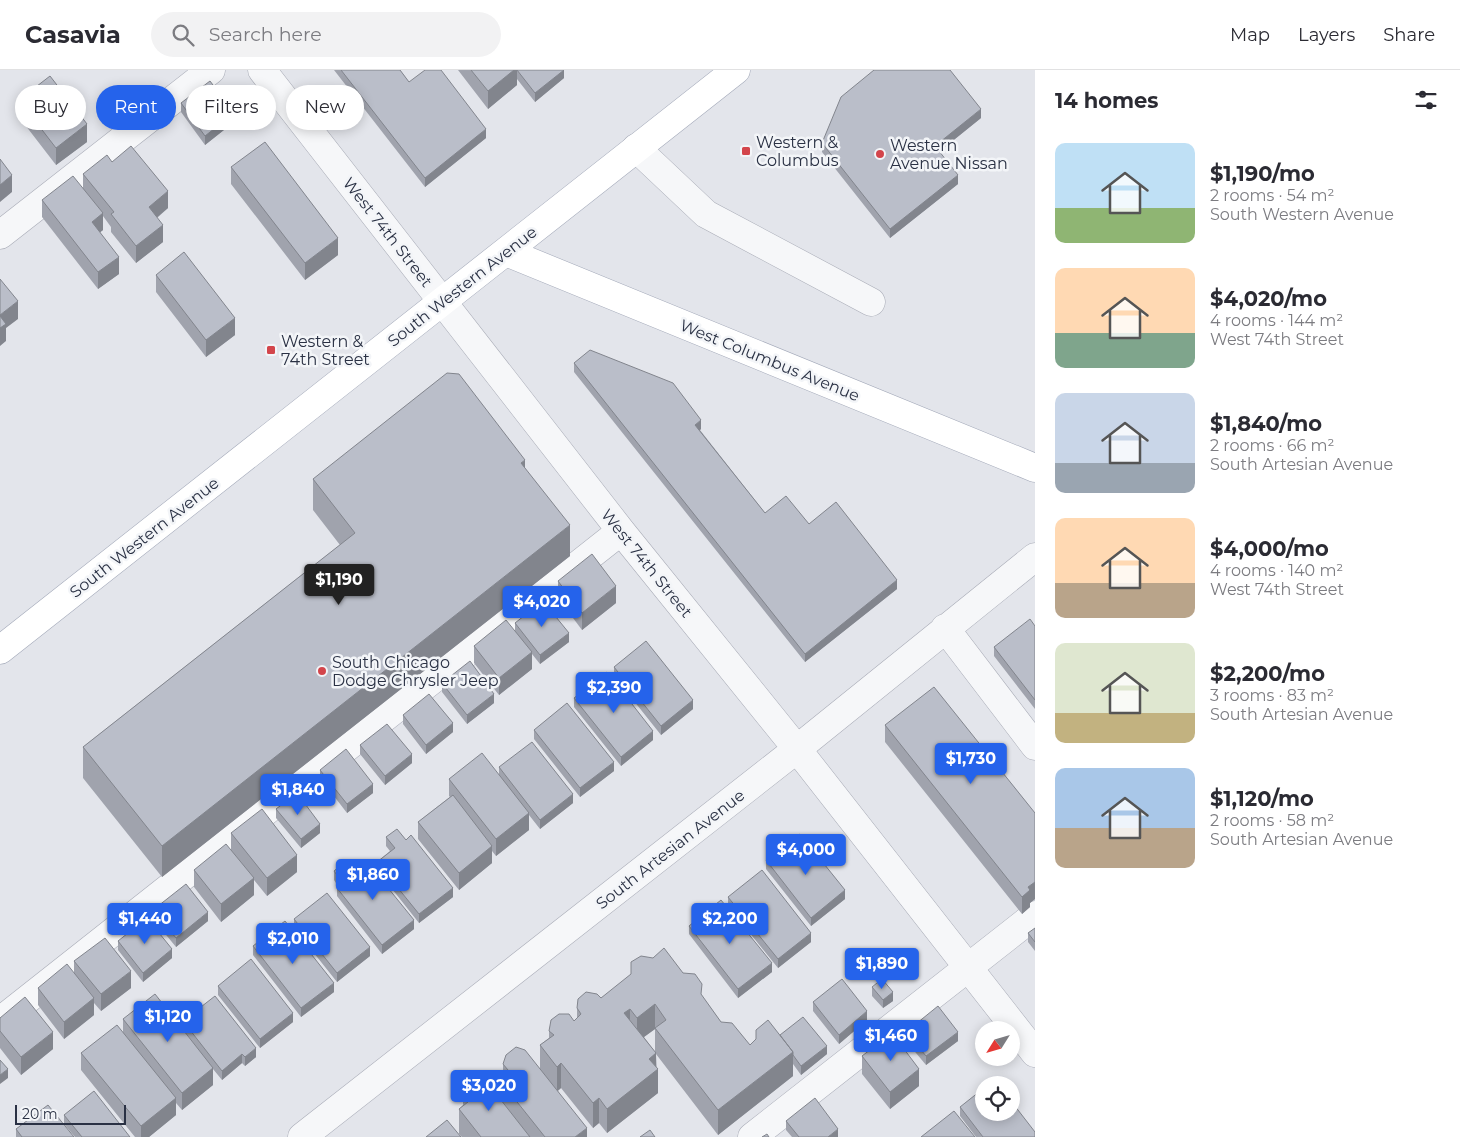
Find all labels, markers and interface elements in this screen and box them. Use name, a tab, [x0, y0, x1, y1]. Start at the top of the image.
search box	[151, 12, 501, 57]
text: Casavia	[25, 20, 121, 49]
icon: search	[169, 21, 197, 49]
text: Search here	[209, 23, 322, 46]
text: Map	[1230, 24, 1270, 46]
text: Layers	[1298, 24, 1355, 46]
text: Share	[1383, 24, 1435, 46]
chip: Buy	[15, 85, 86, 130]
chip: Rent	[96, 85, 176, 130]
chip: Filters	[186, 85, 276, 130]
chip: New	[286, 85, 364, 130]
icon: filters	[1412, 86, 1440, 114]
text: 14 homes	[1055, 88, 1159, 113]
place label: Western & Columbus	[756, 133, 839, 170]
place label: Western Avenue Nissan	[890, 136, 1008, 173]
marker: Western & Columbus	[740, 145, 752, 157]
marker: Western Avenue Nissan	[874, 148, 886, 160]
text: $1,190/mo	[1210, 161, 1315, 186]
icon: home	[1095, 163, 1155, 223]
street label: West 74th Street	[339, 174, 437, 291]
text: 2 rooms · 54 m²	[1210, 186, 1334, 205]
text: South Western Avenue	[1210, 205, 1394, 224]
street label: South Western Avenue	[384, 222, 541, 351]
text: $4,020/mo	[1210, 286, 1327, 311]
icon: home	[1095, 288, 1155, 348]
text: 4 rooms · 144 m²	[1210, 311, 1343, 330]
street label: West Columbus Avenue	[677, 316, 862, 405]
text: West 74th Street	[1210, 330, 1344, 349]
place label: Western & 74th Street	[281, 332, 370, 369]
marker: Western & 74th Street	[265, 344, 277, 356]
text: $1,840/mo	[1210, 411, 1322, 436]
icon: home	[1095, 413, 1155, 473]
text: 2 rooms · 66 m²	[1210, 436, 1334, 455]
text: South Artesian Avenue	[1210, 455, 1393, 474]
street label: South Western Avenue	[66, 473, 223, 602]
street label: West 74th Street	[597, 505, 696, 622]
text: $4,000/mo	[1210, 536, 1329, 561]
icon: home	[1095, 538, 1155, 598]
text: 4 rooms · 140 m²	[1210, 561, 1343, 580]
pin: $1,190	[298, 564, 380, 606]
text: $1,190	[315, 570, 363, 589]
text: West 74th Street	[1210, 580, 1344, 599]
pin: $4,020	[501, 586, 583, 628]
text: $4,020	[514, 592, 570, 611]
place label: South Chicago Dodge Chrysler Jeep	[332, 653, 499, 690]
text: $2,200/mo	[1210, 661, 1325, 686]
icon: home	[1095, 663, 1155, 723]
marker: South Chicago Dodge Chrysler Jeep	[316, 665, 328, 677]
pin: $2,390	[573, 672, 655, 714]
text: $2,390	[587, 678, 641, 697]
text: 3 rooms · 83 m²	[1210, 686, 1334, 705]
text: South Artesian Avenue	[1210, 705, 1393, 724]
pin: $1,730	[930, 742, 1012, 785]
text: $1,730	[946, 749, 996, 768]
pin: $1,840	[257, 774, 339, 816]
text: $1,840	[271, 780, 325, 799]
street label: South Artesian Avenue	[592, 786, 748, 913]
text: $1,120/mo	[1210, 786, 1314, 811]
icon: home	[1095, 788, 1155, 848]
text: 2 rooms · 58 m²	[1210, 811, 1334, 830]
text: South Artesian Avenue	[1210, 830, 1393, 849]
pin: $4,000	[765, 834, 847, 876]
text: $4,000	[777, 840, 835, 859]
pin: $1,860	[332, 858, 414, 901]
text: $1,860	[347, 865, 399, 884]
pin: $1,440	[104, 902, 186, 945]
pin: $2,200	[689, 902, 771, 945]
text: $1,440	[118, 909, 172, 928]
text: $2,200	[702, 909, 758, 928]
pin: $2,010	[252, 922, 334, 965]
text: $2,010	[267, 929, 319, 948]
pin: $1,890	[841, 948, 923, 990]
text: $1,890	[856, 954, 908, 973]
pin: $1,120	[127, 1000, 209, 1043]
text: $1,120	[145, 1007, 191, 1026]
pin: $1,460	[850, 1020, 932, 1062]
north arrow	[975, 1021, 1020, 1066]
map controls	[975, 1021, 1020, 1121]
text: $1,460	[865, 1026, 917, 1045]
pin: $3,020	[448, 1070, 530, 1112]
text: $3,020	[462, 1076, 516, 1095]
button: locate	[975, 1076, 1020, 1121]
scale bar	[15, 1102, 126, 1125]
text: 20 m	[22, 1105, 58, 1123]

